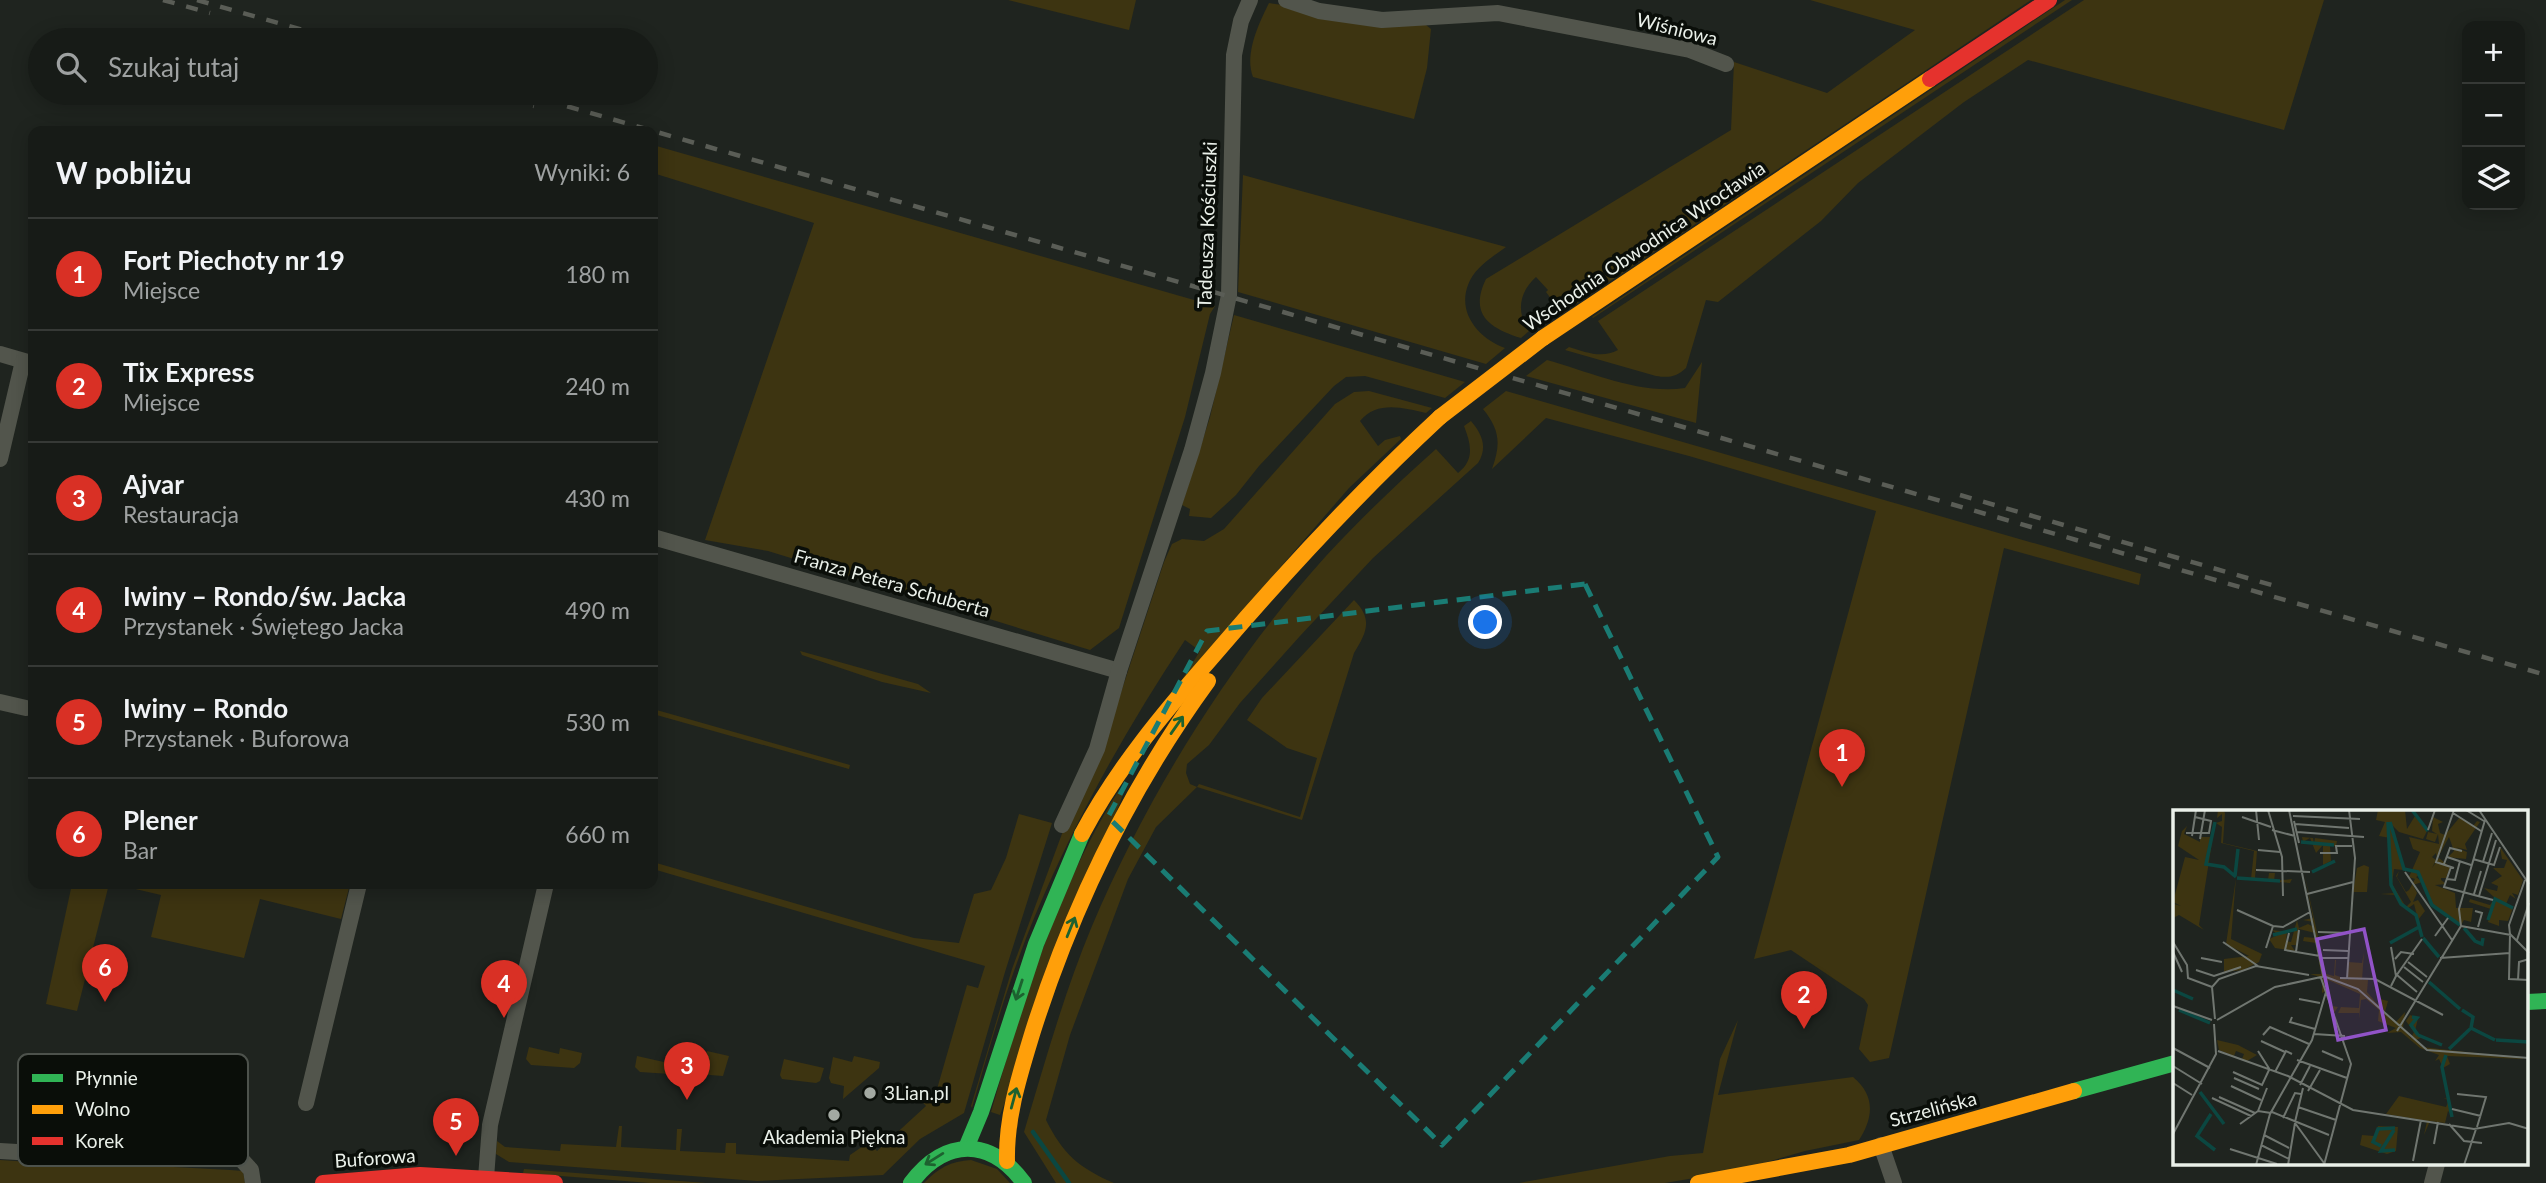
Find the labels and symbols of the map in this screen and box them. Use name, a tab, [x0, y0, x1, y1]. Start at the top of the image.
street label: Wiśniowa	[1634, 7, 1720, 50]
street label: Tadeusza Kościuszki	[1192, 141, 1221, 309]
street label: Wschodnia Obwodnica Wrocławia	[1518, 156, 1769, 335]
street label: Franza Petera Schuberta	[792, 544, 993, 622]
your location	[1468, 605, 1502, 639]
one-way arrow	[1170, 716, 1184, 736]
pin: 1	[1819, 729, 1865, 787]
inset map	[2173, 810, 2528, 1166]
one-way arrow	[1066, 916, 1079, 938]
pin: 6	[82, 944, 128, 1002]
pin: 4	[481, 960, 527, 1018]
pin: 2	[1781, 971, 1827, 1029]
one-way arrow	[1012, 978, 1025, 1000]
pin: 3	[664, 1042, 710, 1100]
legend	[18, 1054, 248, 1166]
text: Płynnie	[75, 1066, 138, 1089]
place label: 3Lian.pl	[884, 1081, 949, 1104]
marker: 3Lian.pl	[862, 1085, 878, 1101]
street label: Strzelińska	[1887, 1086, 1979, 1131]
one-way arrow	[1009, 1087, 1022, 1109]
text: Wolno	[75, 1097, 130, 1120]
pin: 5	[433, 1098, 479, 1156]
marker: Akademia Piękna	[826, 1107, 842, 1123]
place label: Akademia Piękna	[763, 1125, 905, 1148]
text: Korek	[75, 1129, 124, 1152]
street label: Buforowa	[334, 1143, 416, 1172]
one-way arrow	[925, 1152, 944, 1167]

